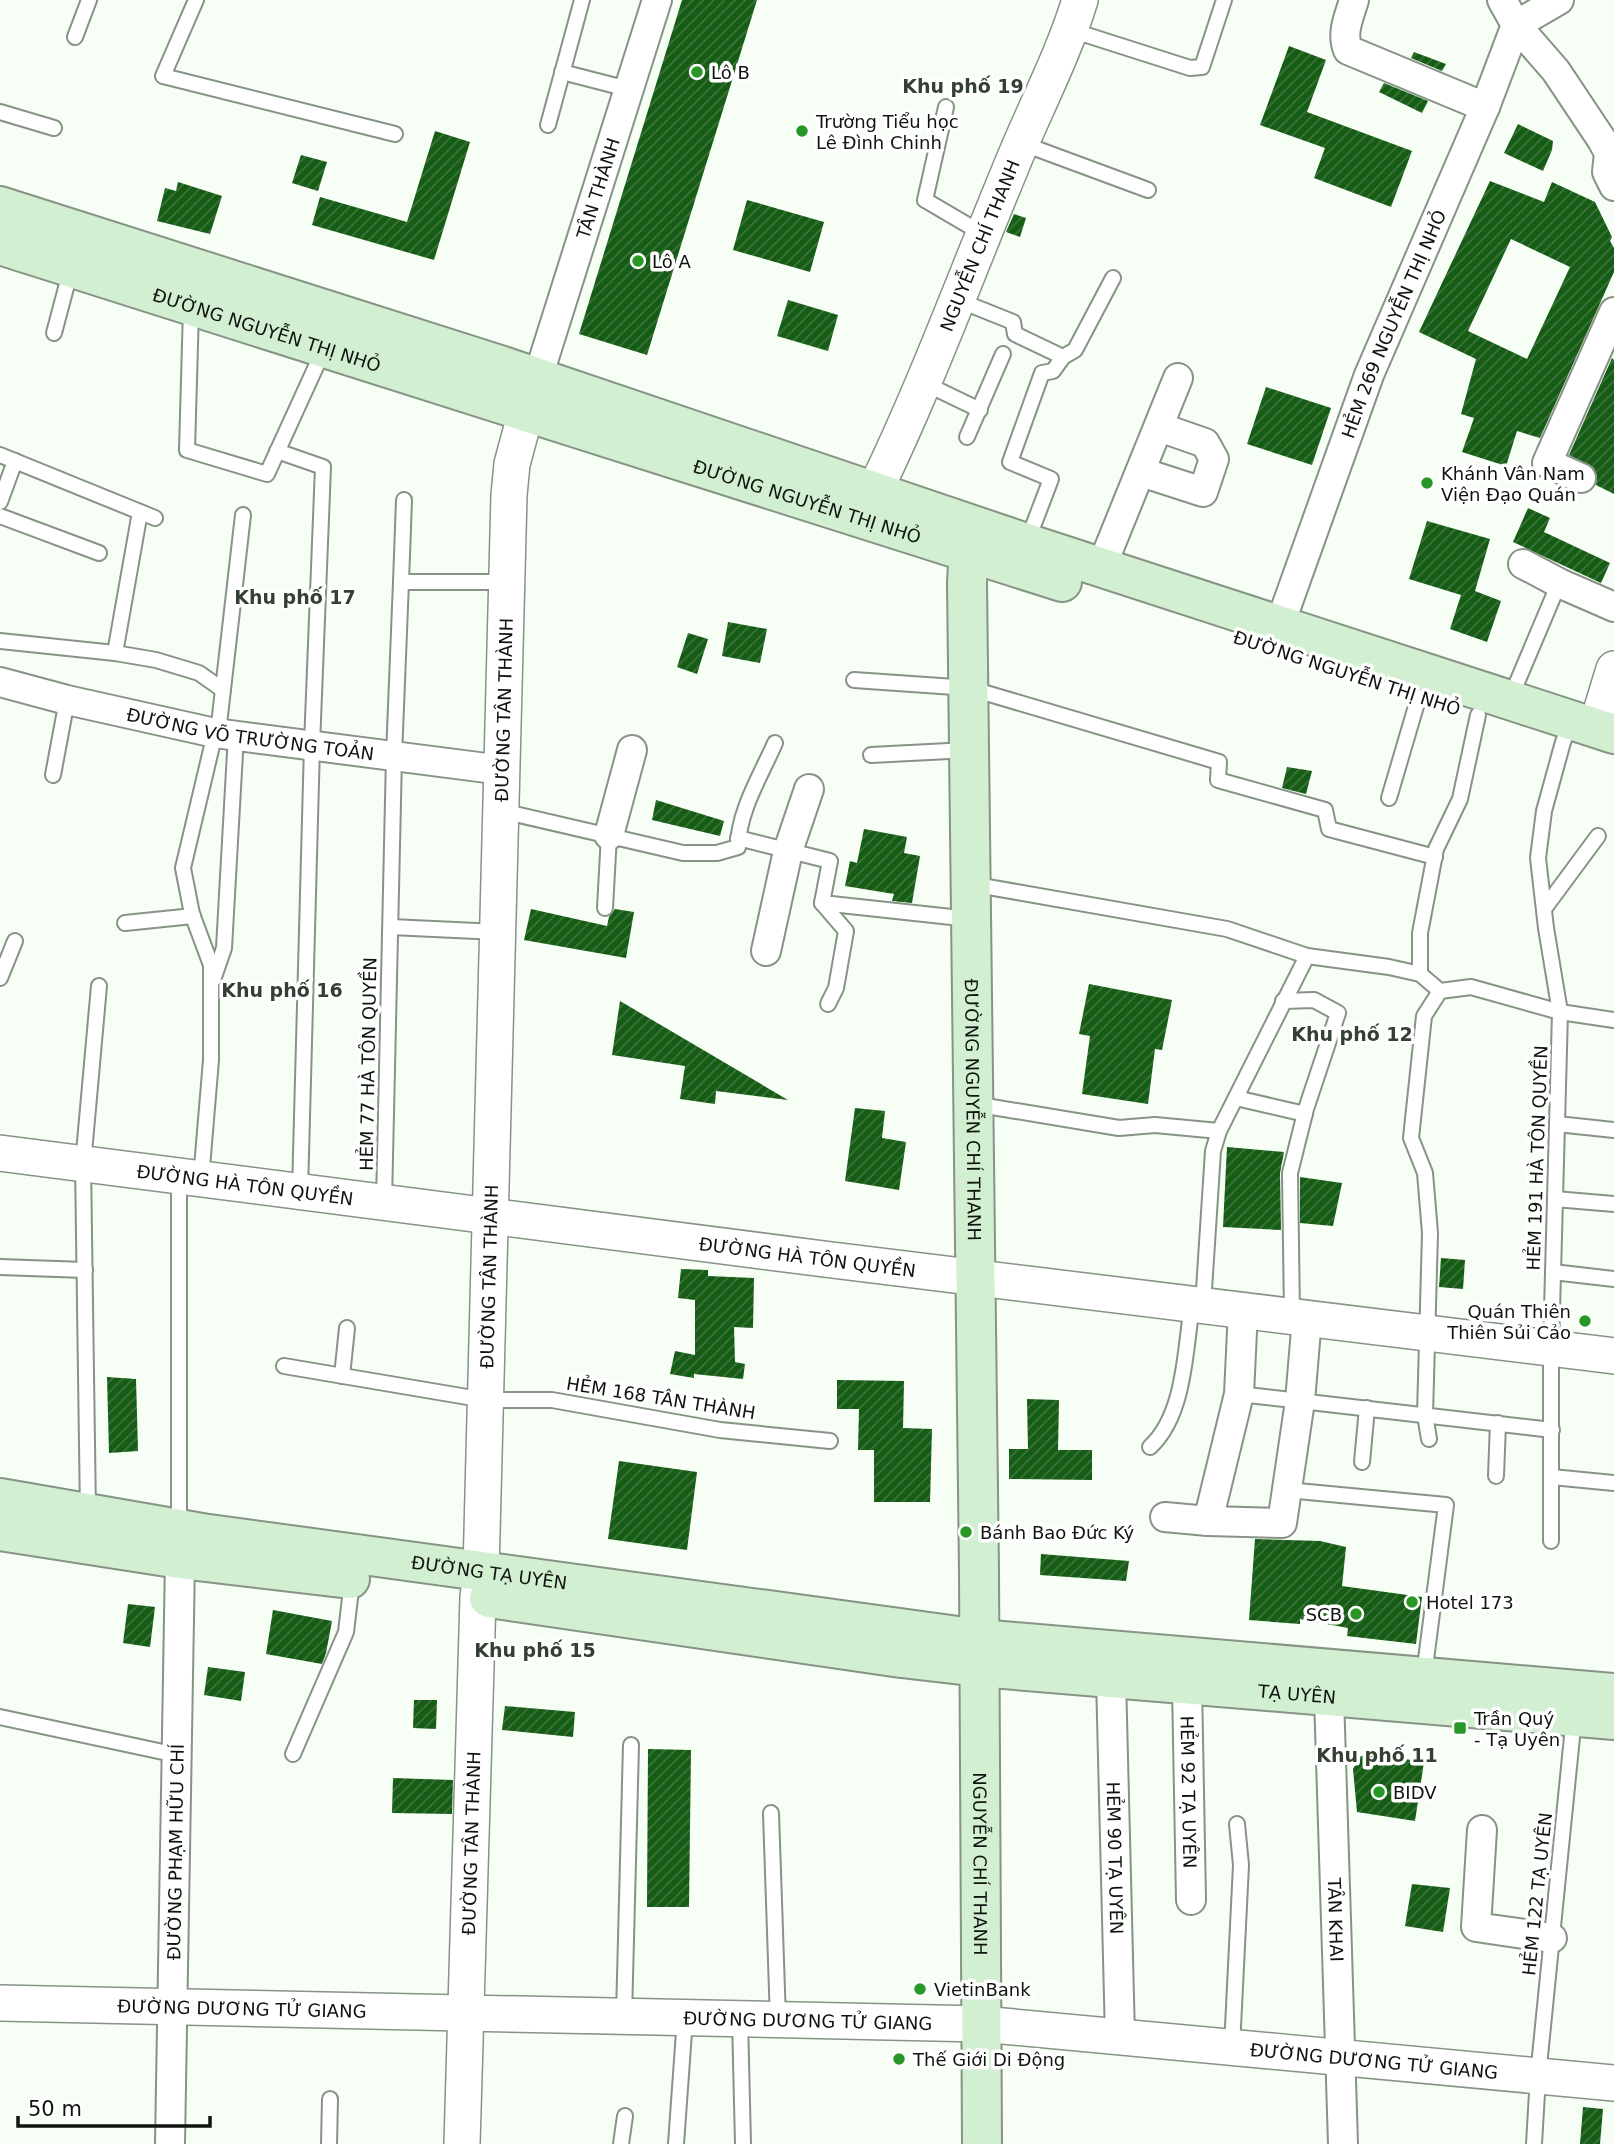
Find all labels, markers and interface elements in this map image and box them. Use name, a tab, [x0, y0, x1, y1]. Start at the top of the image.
place label: Lô B	[711, 62, 750, 83]
marker: Lô B	[689, 64, 705, 80]
district label: Khu phố 19	[902, 75, 1024, 97]
place label: Trường Tiểu học Lê Đình Chinh	[815, 111, 959, 153]
marker: Trường Tiểu học Lê Đình Chinh	[794, 123, 810, 139]
street label: TÂN THÀNH	[571, 135, 623, 242]
street label: NGUYỄN CHÍ THANH	[935, 156, 1023, 334]
street label: HẺM 269 NGUYỄN THỊ NHỎ	[1337, 206, 1450, 441]
place label: Lô A	[652, 251, 691, 272]
marker: Lô A	[630, 253, 646, 269]
street label: ĐƯỜNG NGUYỄN THỊ NHỎ	[150, 284, 384, 376]
street label: ĐƯỜNG NGUYỄN THỊ NHỎ	[691, 455, 924, 547]
place label: Khánh Vân Nam Viện Đạo Quán	[1441, 463, 1585, 505]
marker: Khánh Vân Nam Viện Đạo Quán	[1419, 475, 1435, 491]
district label: Khu phố 17	[234, 586, 356, 608]
street label: ĐƯỜNG TÂN THÀNH	[491, 617, 516, 802]
street label: ĐƯỜNG NGUYỄN THỊ NHỎ	[1231, 624, 1464, 720]
street label: ĐƯỜNG VÕ TRƯỜNG TOẢN	[125, 703, 375, 764]
street label: HẺM 77 HÀ TÔN QUYỀN	[354, 957, 380, 1171]
district label: Khu phố 16	[221, 979, 343, 1001]
street label: ĐƯỜNG NGUYỄN CHÍ THANH	[961, 979, 986, 1241]
district label: Khu phố 12	[1291, 1023, 1413, 1045]
street label: HẺM 191 HÀ TÔN QUYỀN	[1521, 1045, 1551, 1271]
street label: ĐƯỜNG HÀ TÔN QUYỀN	[135, 1160, 355, 1209]
street label: ĐƯỜNG TÂN THÀNH	[476, 1184, 502, 1369]
street label: ĐƯỜNG HÀ TÔN QUYỀN	[698, 1233, 917, 1281]
place label: Quán Thiên Thiên Sủi Cảo	[1446, 1301, 1571, 1343]
marker: Quán Thiên Thiên Sủi Cảo	[1577, 1313, 1593, 1329]
street label: HẺM 168 TÂN THÀNH	[565, 1372, 757, 1423]
place label: Bánh Bao Đức Ký	[980, 1522, 1134, 1543]
marker: Bánh Bao Đức Ký	[958, 1524, 974, 1540]
street label: ĐƯỜNG TẠ UYÊN	[410, 1551, 569, 1593]
place label: Hotel 173	[1426, 1592, 1514, 1613]
marker: Hotel 173	[1404, 1594, 1420, 1610]
place label: SCB	[1306, 1604, 1342, 1625]
marker: SCB	[1348, 1606, 1364, 1622]
district label: Khu phố 15	[474, 1639, 596, 1661]
street label: TẠ UYÊN	[1256, 1680, 1337, 1707]
place label: Trần Quý - Tạ Uyên	[1473, 1708, 1560, 1750]
street label: HẺM 92 TẠ UYÊN	[1177, 1715, 1201, 1869]
marker: Trần Quý - Tạ Uyên	[1452, 1720, 1468, 1736]
street label: ĐƯỜNG PHẠM HỮU CHÍ	[163, 1744, 187, 1960]
district label: Khu phố 11	[1316, 1744, 1438, 1766]
street label: ĐƯỜNG TÂN THÀNH	[458, 1751, 484, 1935]
street label: NGUYỄN CHÍ THANH	[970, 1772, 993, 1956]
street label: HẺM 90 TẠ UYÊN	[1103, 1781, 1128, 1935]
place label: BIDV	[1393, 1782, 1437, 1803]
marker: BIDV	[1371, 1784, 1387, 1800]
street label: HẺM 122 TẠ UYÊN	[1517, 1811, 1556, 1977]
street label: TÂN KHAI	[1324, 1877, 1348, 1962]
place label: VietinBank	[934, 1979, 1031, 2000]
marker: VietinBank	[912, 1981, 928, 1997]
street label: ĐƯỜNG DƯƠNG TỬ GIANG	[117, 1995, 367, 2021]
street label: ĐƯỜNG DƯƠNG TỬ GIANG	[683, 2007, 933, 2033]
street label: ĐƯỜNG DƯƠNG TỬ GIANG	[1249, 2039, 1499, 2083]
place label: Thế Giới Di Động	[912, 2049, 1065, 2070]
marker: Thế Giới Di Động	[891, 2051, 907, 2067]
scale bar	[18, 2084, 210, 2128]
text: 50 m	[28, 2097, 82, 2121]

